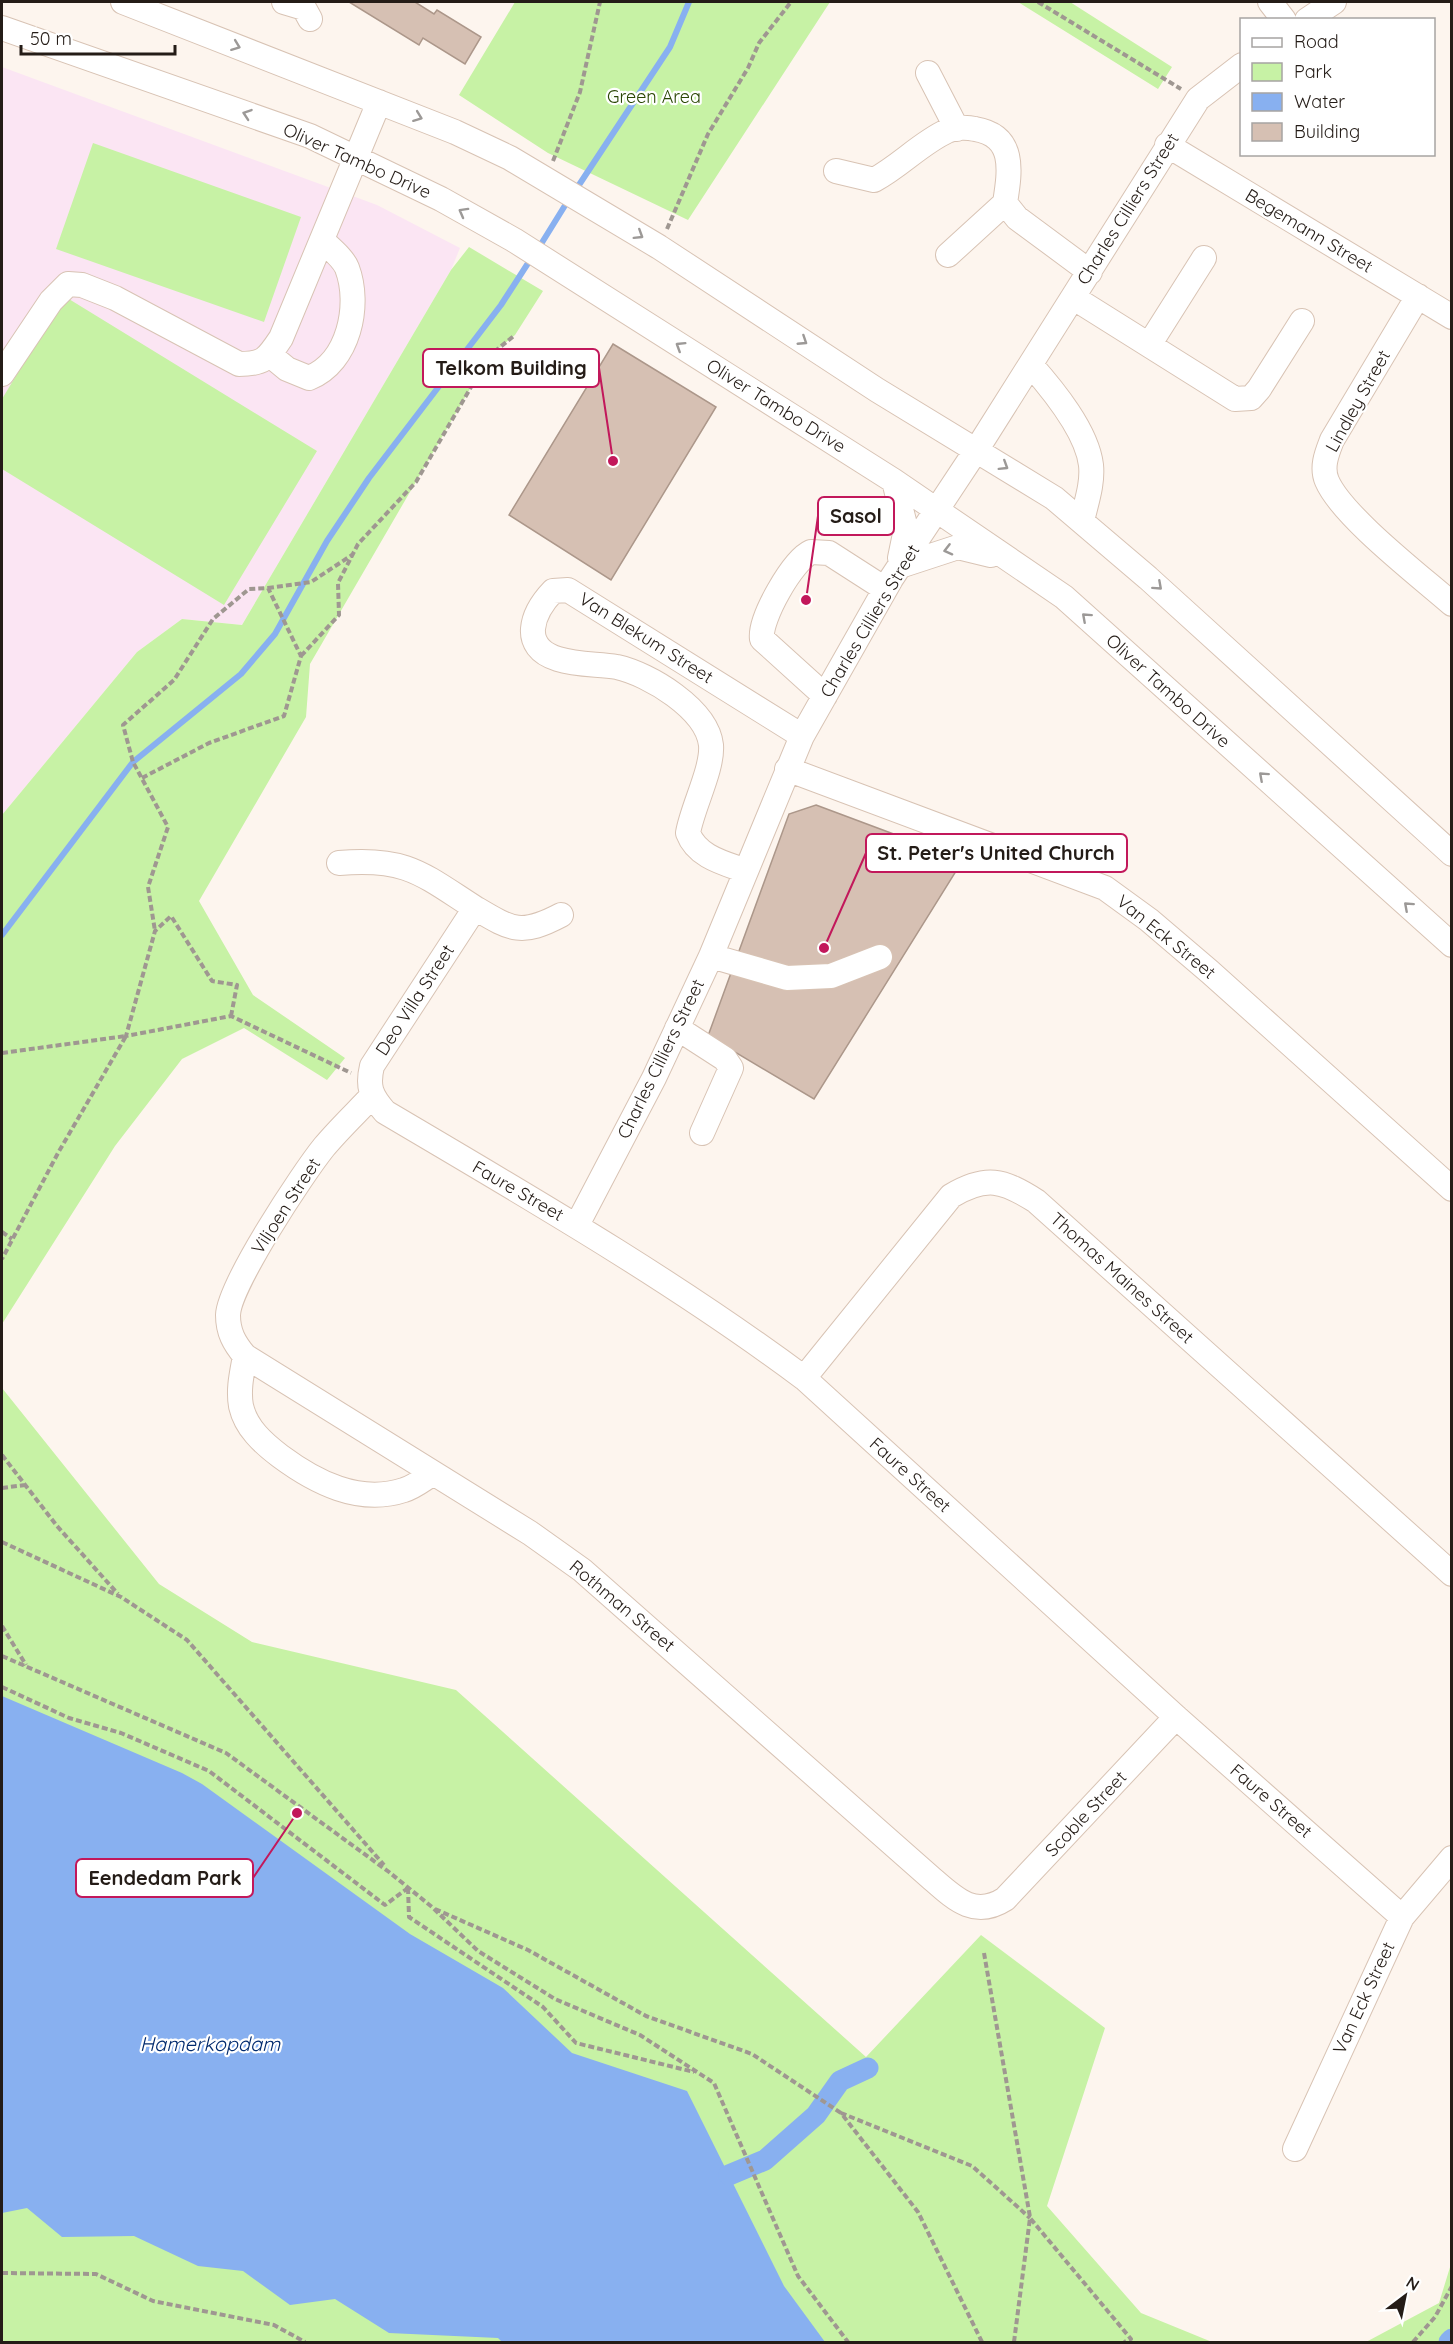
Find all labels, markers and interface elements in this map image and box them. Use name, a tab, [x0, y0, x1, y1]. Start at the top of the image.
scale bar	[21, 18, 176, 56]
legend	[1240, 18, 1435, 156]
text: 50 m	[30, 27, 72, 50]
text: Road	[1294, 30, 1339, 53]
one-way arrow	[230, 39, 241, 51]
text: Park	[1294, 60, 1332, 83]
park label: Green Area	[607, 85, 701, 108]
text: Water	[1294, 90, 1345, 113]
one-way arrow	[242, 109, 253, 122]
one-way arrow	[412, 110, 423, 122]
street label: Oliver Tambo Drive	[280, 118, 435, 204]
text: Building	[1294, 120, 1360, 143]
street label: Charles Cilliers Street	[1072, 129, 1184, 289]
street label: Begemann Street	[1241, 183, 1377, 278]
one-way arrow	[459, 207, 469, 219]
one-way arrow	[633, 228, 644, 239]
one-way arrow	[797, 334, 807, 346]
one-way arrow	[676, 342, 687, 353]
street label: Lindley Street	[1320, 346, 1395, 456]
callout: Telkom Building	[423, 349, 599, 387]
street label: Oliver Tambo Drive	[702, 354, 850, 458]
text: Telkom Building	[435, 355, 587, 380]
one-way arrow	[998, 459, 1008, 471]
callout: Sasol	[818, 497, 894, 535]
text: Sasol	[830, 503, 882, 528]
street label: Charles Cilliers Street	[815, 540, 924, 702]
one-way arrow	[943, 542, 953, 555]
one-way arrow	[1151, 579, 1161, 590]
street label: Van Blekum Street	[575, 587, 718, 688]
one-way arrow	[1083, 613, 1093, 624]
street label: Oliver Tambo Drive	[1101, 629, 1235, 753]
one-way arrow	[1259, 772, 1270, 783]
callout: St. Peter's United Church	[866, 834, 1127, 872]
text: St. Peter's United Church	[877, 840, 1115, 865]
street label: Van Eck Street	[1112, 890, 1221, 984]
one-way arrow	[1404, 902, 1415, 913]
street label: Deo Villa Street	[370, 940, 459, 1060]
street label: Charles Cilliers Street	[612, 975, 709, 1142]
street label: Viljoen Street	[246, 1153, 325, 1258]
street label: Faure Street	[468, 1155, 568, 1226]
street label: Thomas Maines Street	[1046, 1207, 1199, 1348]
street label: Faure Street	[865, 1432, 956, 1517]
street label: Rothman Street	[565, 1555, 680, 1657]
street label: Faure Street	[1225, 1759, 1317, 1843]
street label: Scoble Street	[1040, 1766, 1131, 1862]
callout: Eendedam Park	[76, 1859, 253, 1897]
text: Eendedam Park	[88, 1865, 242, 1890]
street label: Van Eck Street	[1328, 1938, 1400, 2058]
water label: Hamerkopdam	[140, 2031, 281, 2056]
north arrow	[1375, 2266, 1435, 2326]
text: N	[1403, 2272, 1423, 2295]

